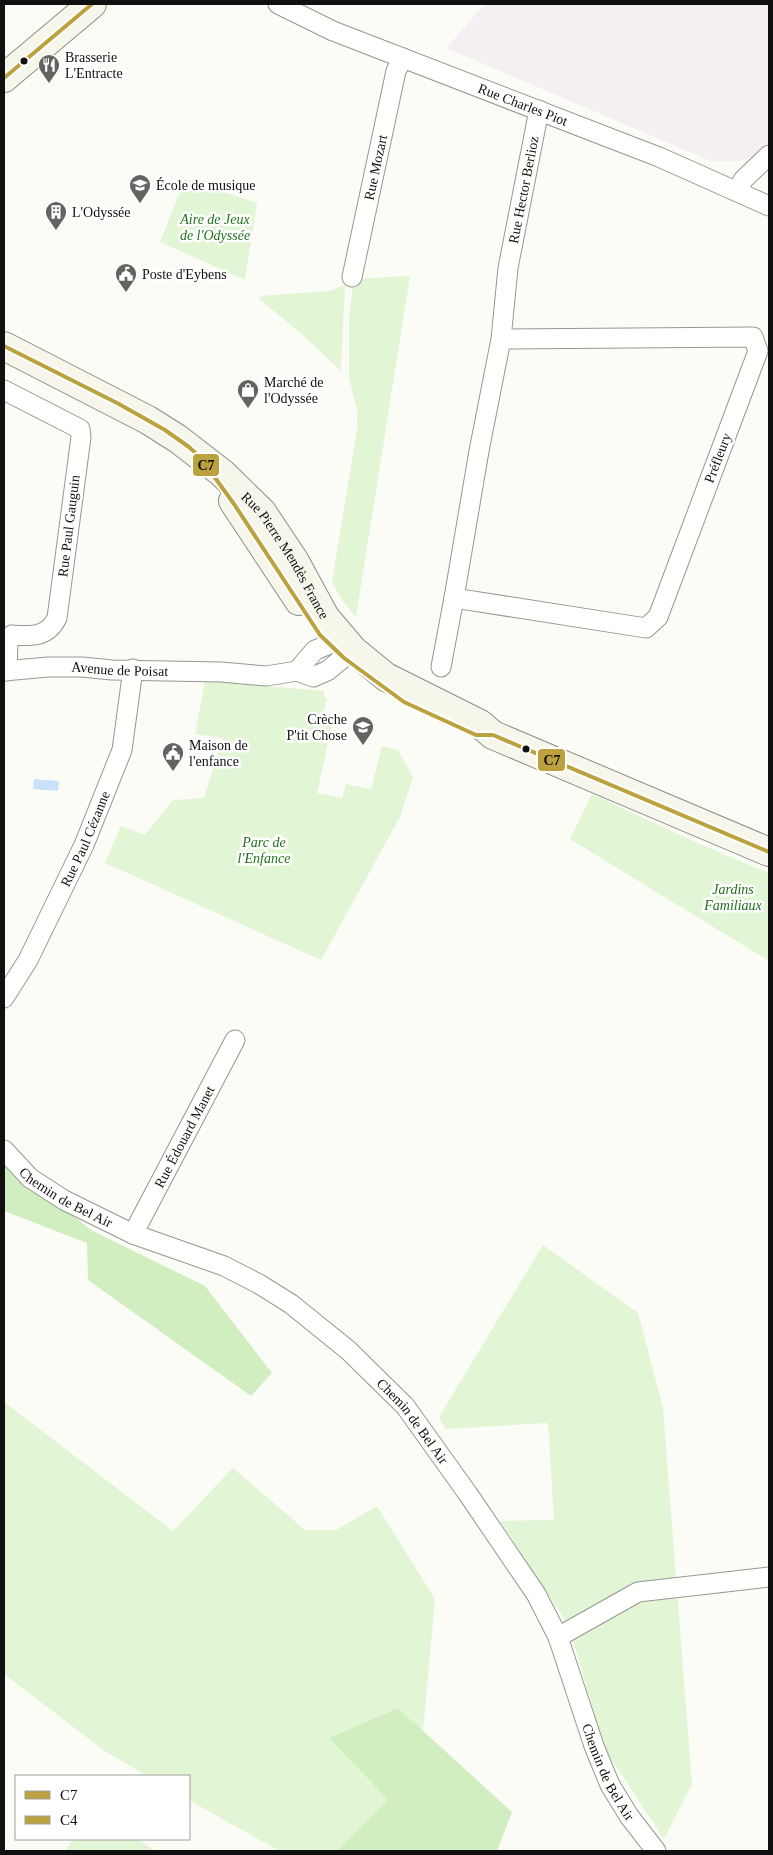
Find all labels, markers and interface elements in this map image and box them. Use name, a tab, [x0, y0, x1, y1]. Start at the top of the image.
place label: Brasserie L'Entracte	[65, 50, 123, 81]
restaurant icon: Brasserie L'Entracte	[37, 53, 61, 84]
unlabelled marker	[19, 56, 29, 66]
street label: Rue Charles Piot	[476, 80, 570, 129]
street label: Rue Mozart	[361, 133, 390, 202]
street label: Rue Hector Berlioz	[506, 135, 541, 245]
school or university icon: École de musique	[128, 173, 152, 204]
place label: École de musique	[156, 177, 256, 193]
building icon: L'Odyssée	[44, 200, 68, 231]
place label: L'Odyssée	[72, 205, 131, 220]
park label: Aire de Jeux de l'Odyssée	[179, 212, 250, 243]
public building icon: Poste d'Eybens	[114, 262, 138, 293]
place label: Poste d'Eybens	[142, 267, 227, 282]
place label: Marché de l'Odyssée	[264, 375, 323, 406]
shop icon: Marché de l'Odyssée	[236, 378, 260, 409]
street label: Préfleury	[702, 431, 734, 485]
line badge: C7	[192, 453, 220, 477]
text: C7	[197, 458, 215, 473]
street label: Rue Paul Gauguin	[55, 474, 83, 578]
street label: Rue Pierre Mendès France	[239, 489, 332, 621]
street label: Avenue de Poisat	[71, 659, 168, 679]
place label: Crèche P'tit Chose	[287, 712, 347, 743]
school or university icon: Crèche P'tit Chose	[351, 715, 375, 746]
place label: Maison de l'enfance	[189, 738, 248, 769]
public building icon: Maison de l'enfance	[161, 741, 185, 772]
unlabelled marker	[521, 744, 531, 754]
line badge: C7	[537, 748, 566, 772]
text: C7	[543, 753, 561, 768]
street label: Rue Paul Cézanne	[57, 789, 112, 889]
park label: Parc de l'Enfance	[238, 835, 290, 866]
park label: Jardins Familiaux	[703, 882, 763, 913]
street label: Rue Édouard Manet	[151, 1083, 217, 1190]
street label: Chemin de Bel Air	[16, 1164, 115, 1230]
street label: Chemin de Bel Air	[374, 1375, 452, 1467]
street label: Chemin de Bel Air	[580, 1722, 637, 1824]
legend	[15, 1775, 190, 1840]
text: C7	[60, 1787, 78, 1803]
text: C4	[60, 1812, 78, 1828]

